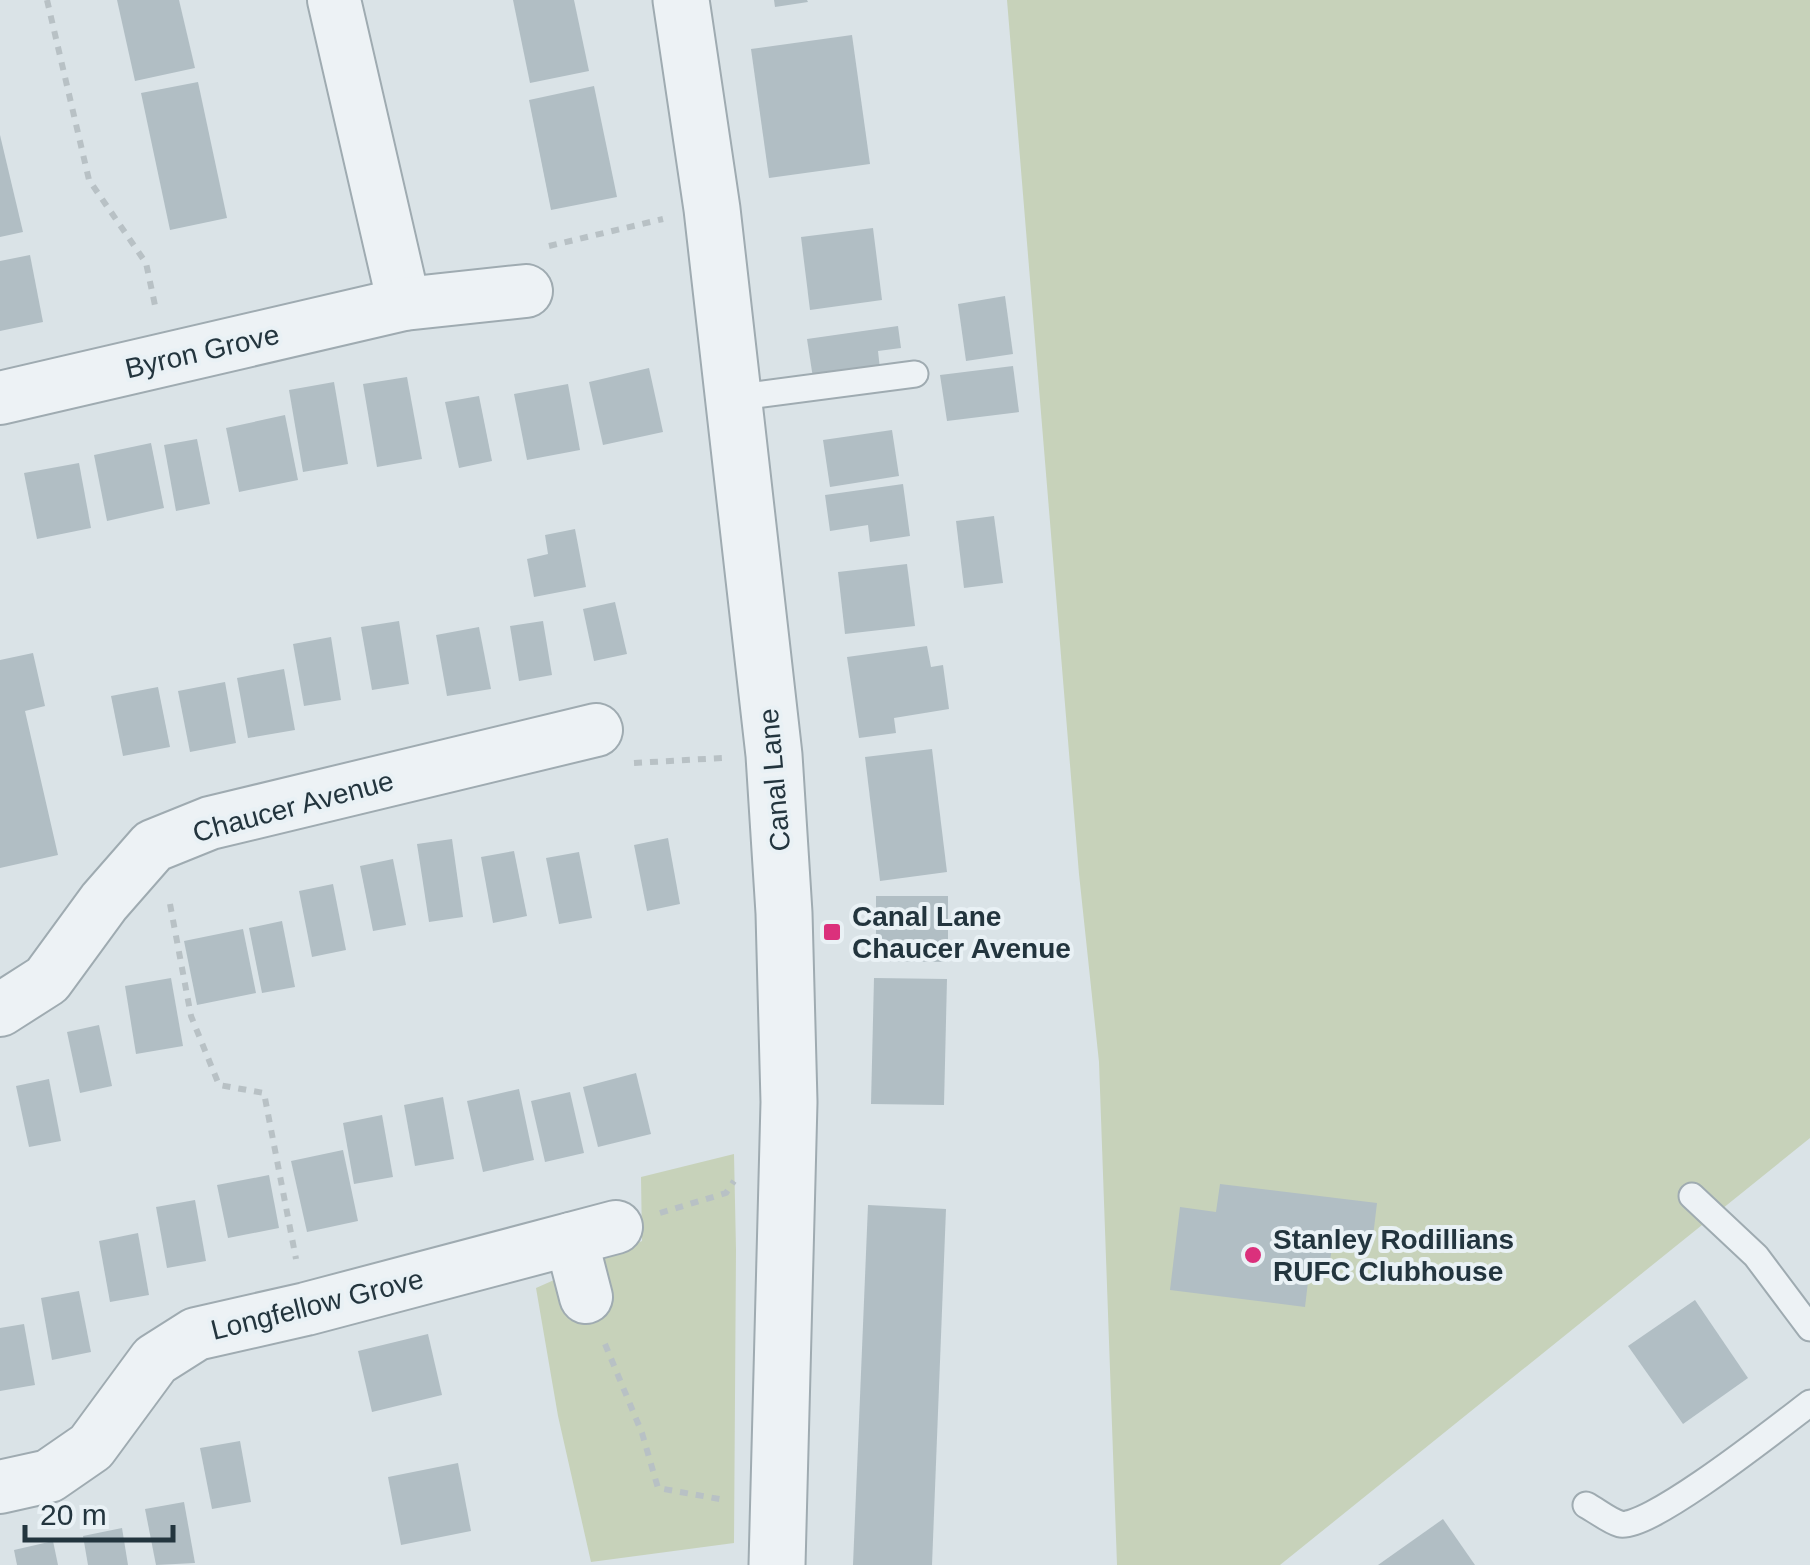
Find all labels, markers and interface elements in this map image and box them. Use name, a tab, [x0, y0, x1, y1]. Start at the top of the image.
street label: Byron Grove	[122, 319, 282, 384]
street label: Canal Lane	[753, 707, 796, 853]
street label: Chaucer Avenue	[189, 765, 397, 848]
place label: Canal Lane Chaucer Avenue	[852, 901, 1071, 964]
marker: Canal Lane Chaucer Avenue	[821, 921, 843, 943]
place label: Stanley Rodillians RUFC Clubhouse	[1273, 1224, 1514, 1287]
marker: Stanley Rodillians RUFC Clubhouse	[1242, 1244, 1264, 1266]
street label: Longfellow Grove	[208, 1263, 427, 1346]
scale bar	[25, 1480, 172, 1542]
text: 20 m	[40, 1498, 107, 1531]

